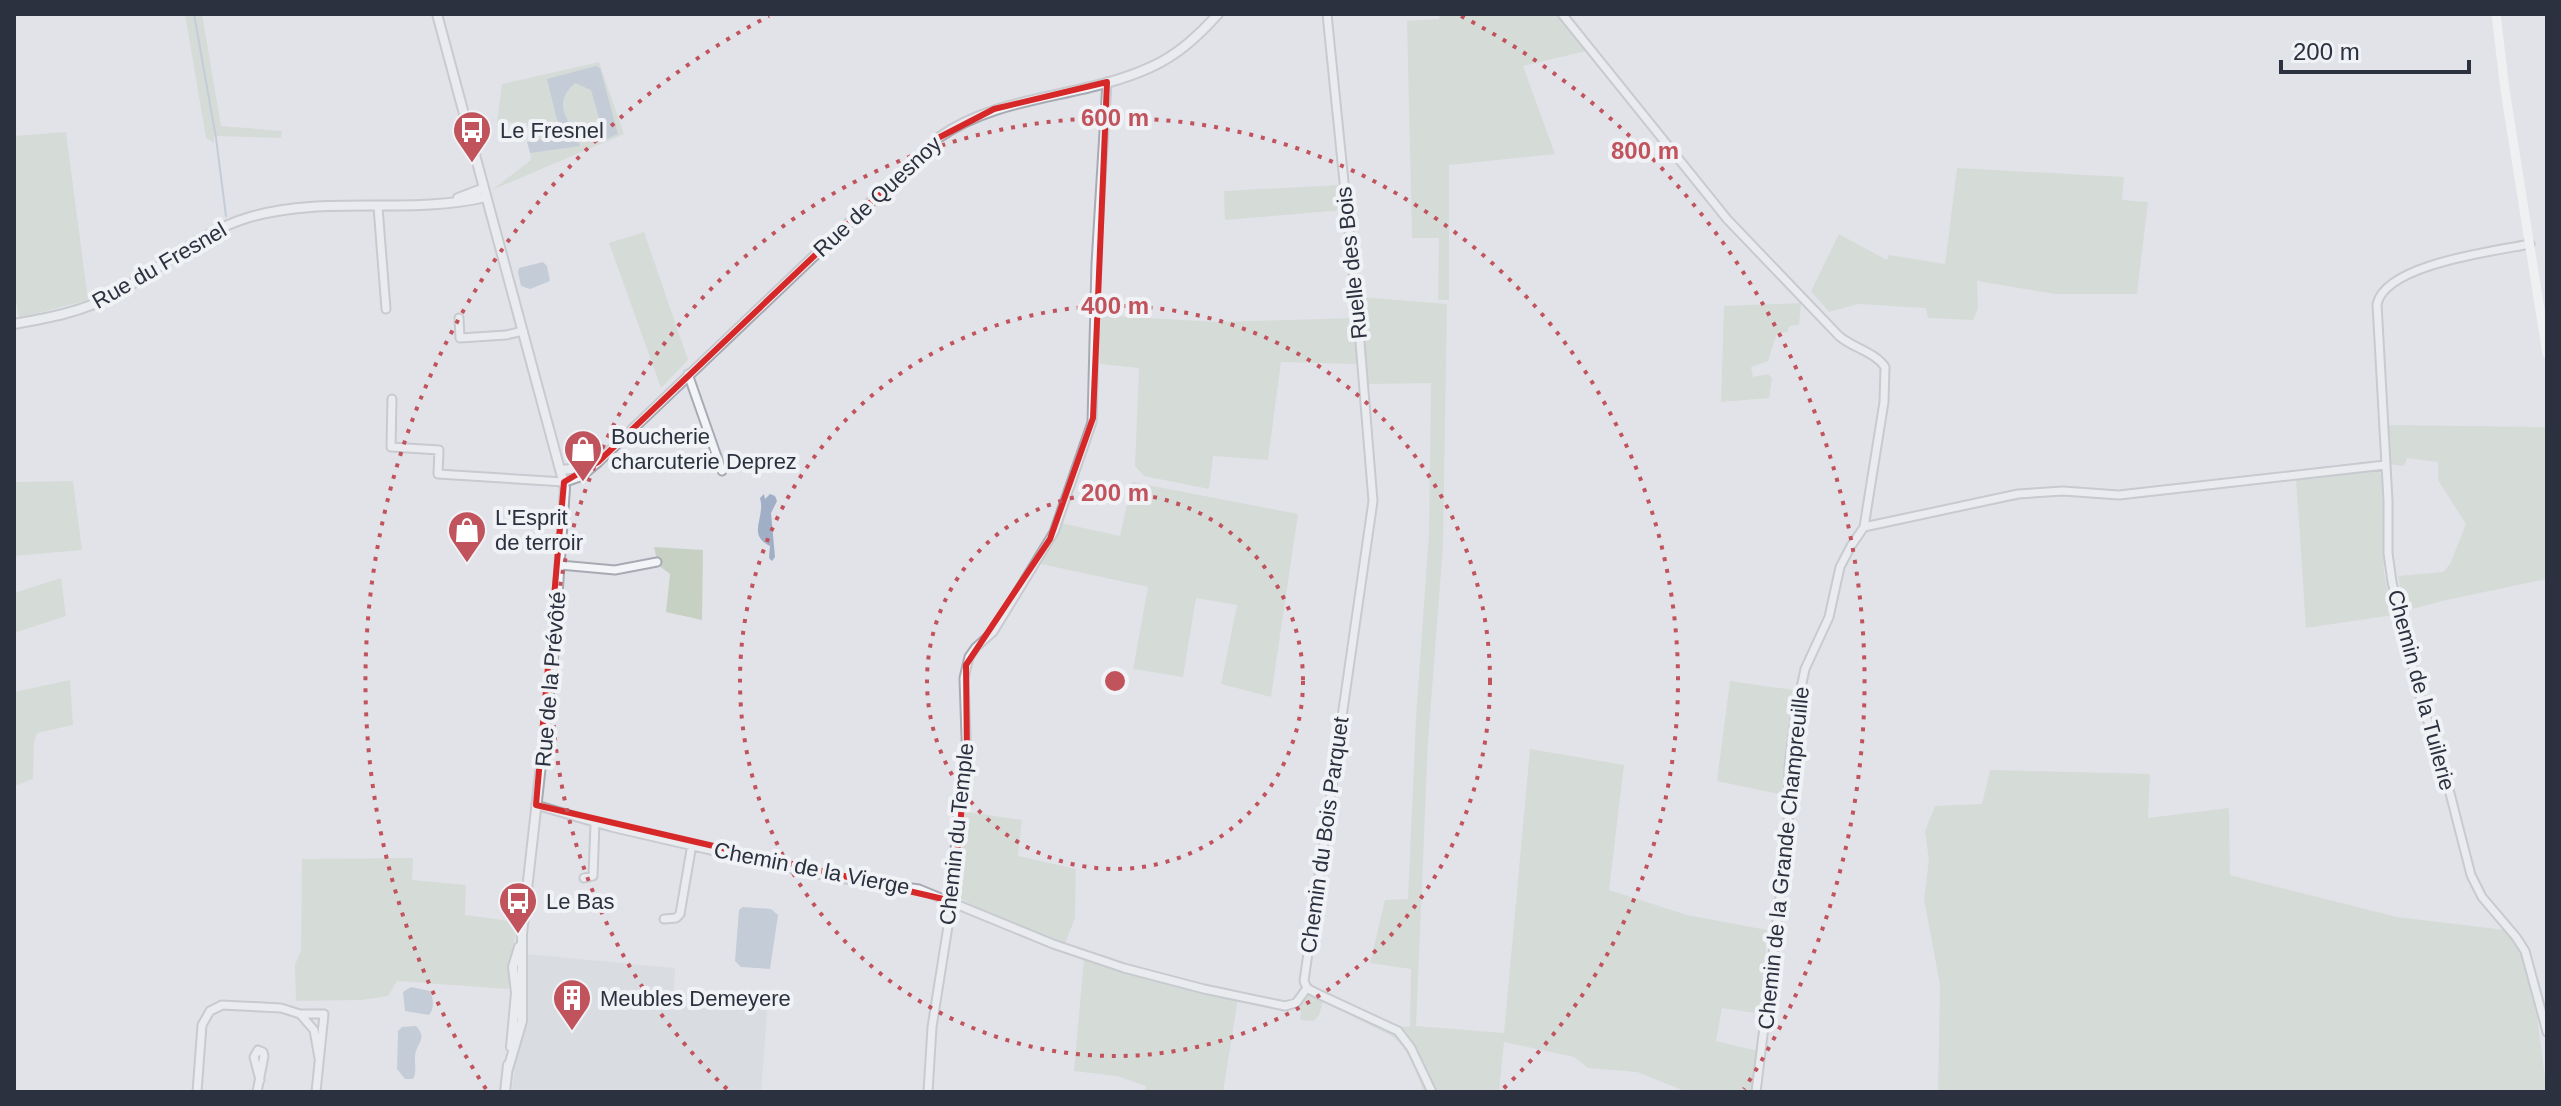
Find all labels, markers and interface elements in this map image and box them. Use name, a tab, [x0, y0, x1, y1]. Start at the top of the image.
scale bar	[2281, 24, 2469, 74]
text: 200 m	[2293, 38, 2360, 65]
text: 600 m	[1081, 104, 1149, 131]
bus stop icon: Le Fresnel	[451, 109, 493, 164]
place label: Le Fresnel	[500, 118, 604, 143]
street label: Rue de Quesnoy	[808, 131, 946, 262]
text: 800 m	[1611, 137, 1679, 164]
street label: Ruelle des Bois	[1331, 186, 1372, 340]
street label: Rue du Fresnel	[88, 217, 231, 314]
text: 400 m	[1081, 292, 1149, 319]
place label: Boucherie charcuterie Deprez	[611, 424, 797, 474]
shop icon: Boucherie charcuterie Deprez	[562, 428, 604, 483]
text: 200 m	[1081, 479, 1149, 506]
place label: L'Esprit de terroir	[495, 505, 583, 555]
shop icon: L'Esprit de terroir	[446, 509, 488, 564]
street label: Chemin de la Tuilerie	[2383, 587, 2460, 793]
street label: Rue de la Prévôté	[530, 590, 571, 768]
centre of rings	[1101, 667, 1129, 695]
street label: Chemin de la Grande Champreuille	[1753, 685, 1814, 1031]
street label: Chemin du Bois Parquet	[1296, 715, 1353, 955]
street label: Chemin du Temple	[934, 742, 978, 926]
street label: Chemin de la Vierge	[712, 837, 912, 900]
bus stop icon: Le Bas	[497, 880, 539, 935]
place label: Le Bas	[546, 889, 615, 914]
building icon: Meubles Demeyere	[551, 977, 593, 1032]
place label: Meubles Demeyere	[600, 986, 791, 1011]

